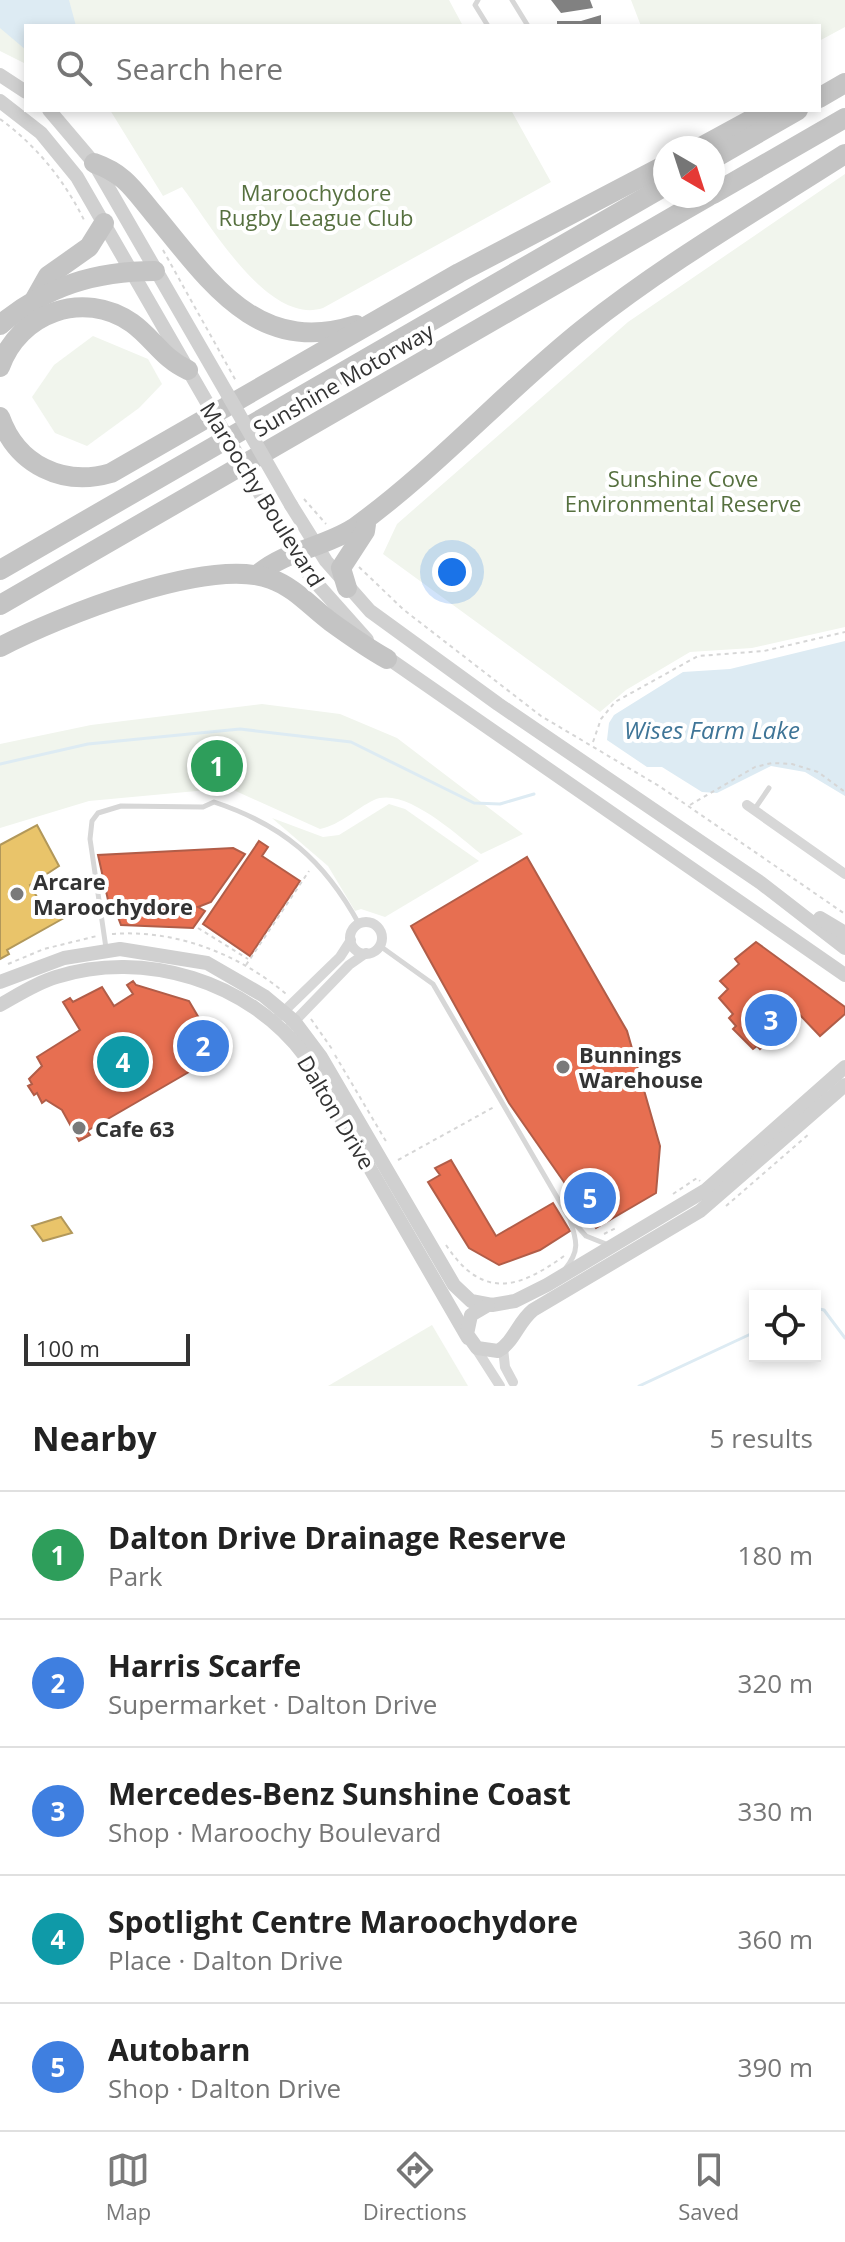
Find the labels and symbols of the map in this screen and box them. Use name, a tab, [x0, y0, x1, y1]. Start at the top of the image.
north arrow	[653, 136, 725, 208]
park label: Maroochydore Rugby League Club	[218, 177, 414, 232]
street label: Sunshine Motorway	[247, 315, 439, 443]
street label: Maroochy Boulevard	[194, 396, 332, 592]
park label: Sunshine Cove Environmental Reserve	[565, 463, 801, 518]
your location	[432, 552, 472, 592]
water label: Wises Farm Lake	[624, 713, 800, 746]
pin: 1	[191, 736, 243, 796]
place label: Arcare Maroochydore	[33, 866, 193, 921]
marker: Arcare Maroochydore	[8, 885, 26, 903]
pin: 3	[745, 990, 797, 1050]
pin: 2	[177, 1016, 229, 1076]
pin: 4	[97, 1032, 149, 1092]
place label: Bunnings Warehouse	[579, 1039, 703, 1094]
street label: Dalton Drive	[291, 1049, 383, 1175]
marker: Bunnings Warehouse	[554, 1058, 572, 1076]
place label: Cafe 63	[95, 1113, 175, 1143]
marker: Cafe 63	[70, 1119, 88, 1137]
pin: 5	[564, 1168, 616, 1228]
scale bar	[24, 1330, 190, 1366]

